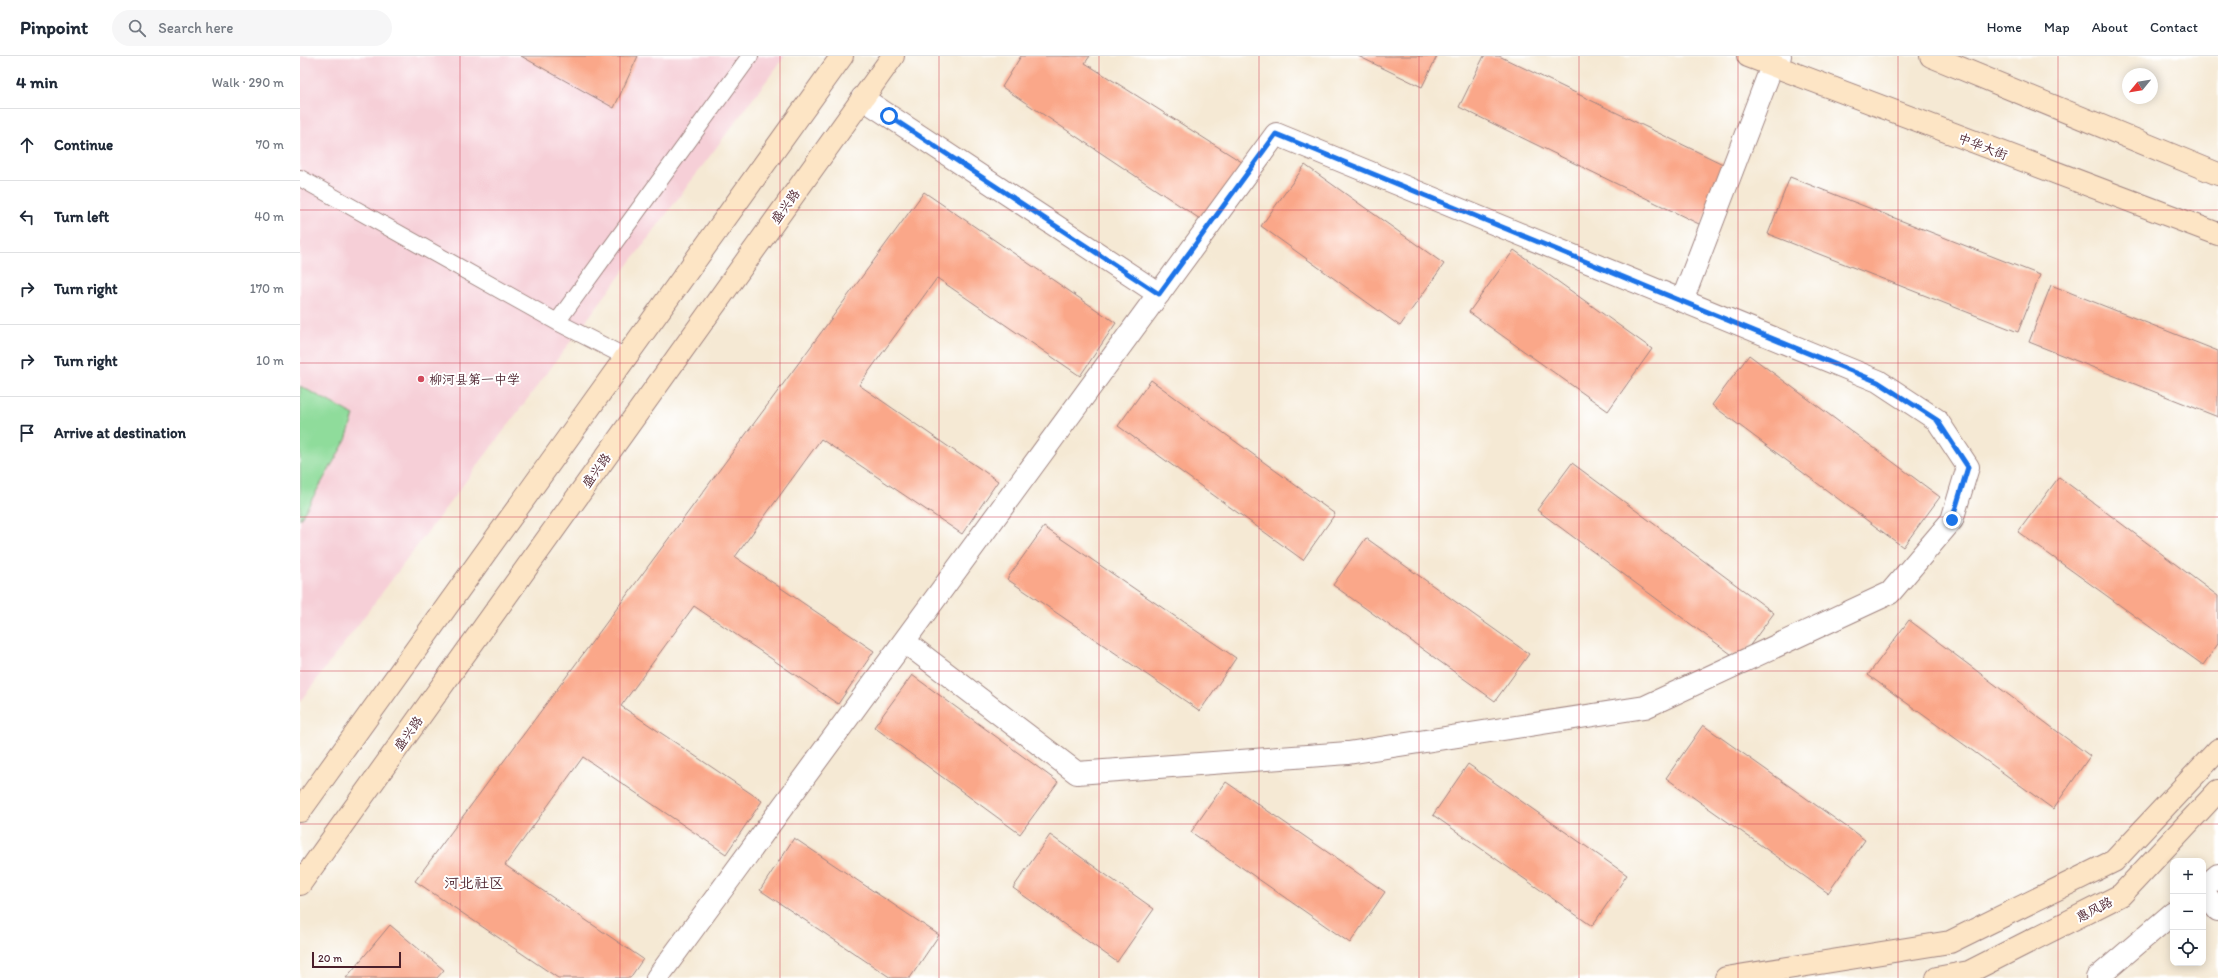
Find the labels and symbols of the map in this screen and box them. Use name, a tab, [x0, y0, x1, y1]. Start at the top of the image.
north arrow	[2122, 68, 2158, 104]
route start	[880, 107, 898, 125]
street label: 中华大街	[1956, 130, 2010, 163]
street label: 盛兴路	[768, 186, 803, 226]
place label: 柳河县第一中学	[429, 372, 520, 387]
marker: 柳河县第一中学	[416, 374, 426, 384]
street label: 盛兴路	[579, 450, 614, 490]
route end	[1943, 511, 1961, 529]
street label: 盛兴路	[391, 713, 426, 753]
district label: 河北社区	[444, 874, 504, 892]
street label: 惠风路	[2073, 894, 2115, 925]
scale bar	[312, 950, 401, 969]

